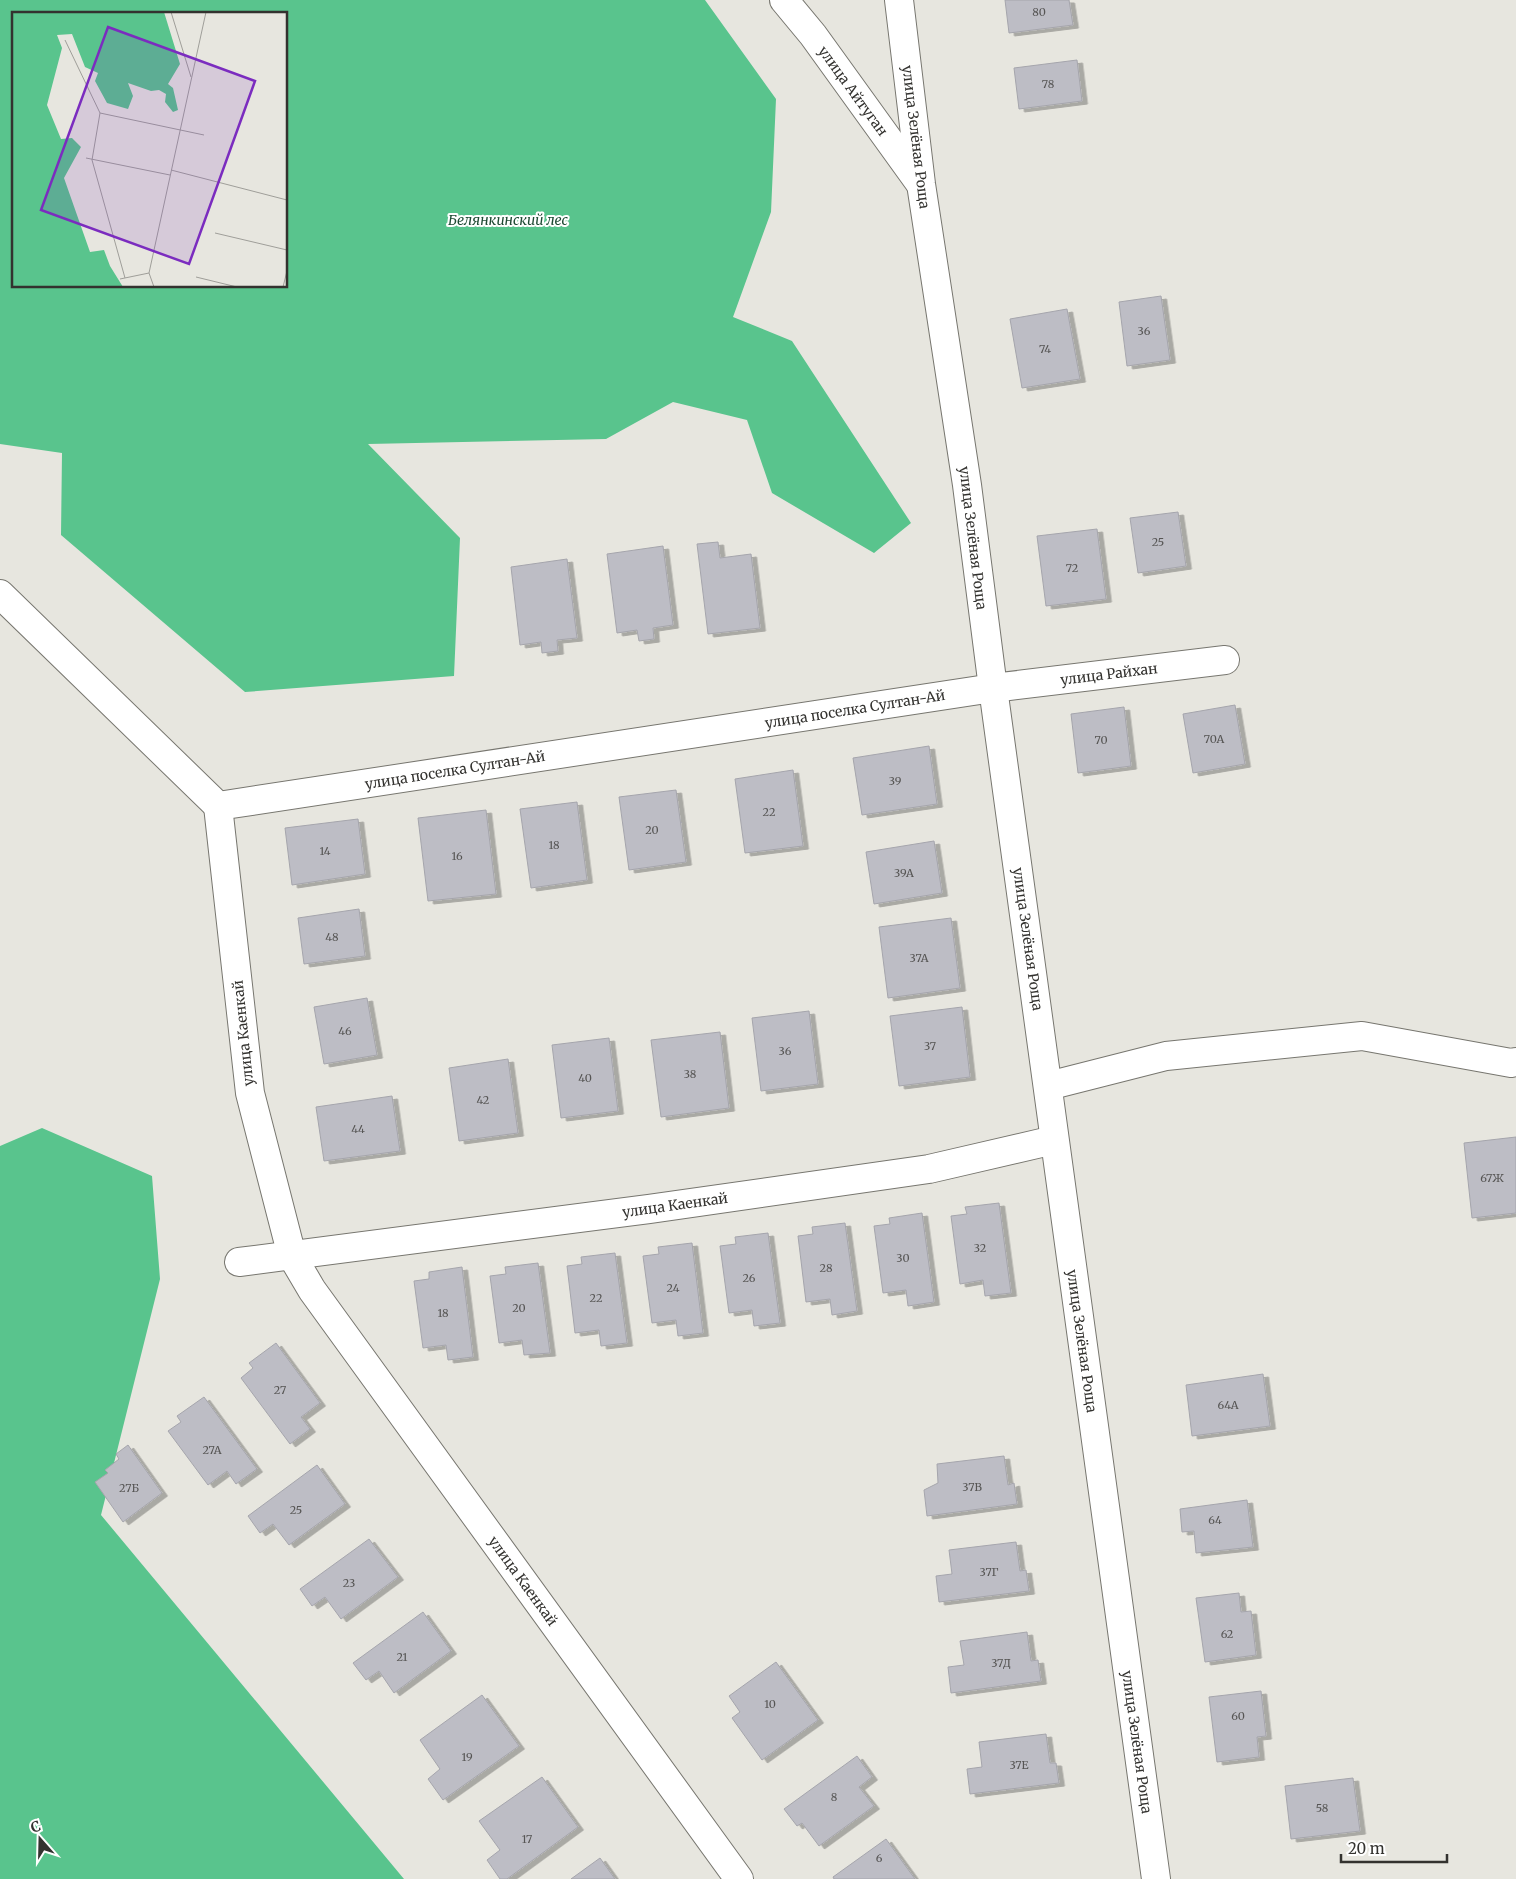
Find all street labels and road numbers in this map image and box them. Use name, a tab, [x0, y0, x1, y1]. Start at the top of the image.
street label: улица Айтуган	[814, 43, 892, 140]
street label: улица Зелёная Роща	[898, 64, 934, 210]
street label: улица Зелёная Роща	[955, 465, 991, 611]
street label: улица Райхан	[1059, 659, 1159, 689]
street label: улица поселка Султан-Ай	[764, 686, 947, 732]
street label: улица поселка Султан-Ай	[364, 747, 547, 793]
street label: улица Зелёная Роща	[1009, 866, 1047, 1012]
street label: улица Каенкай	[228, 979, 258, 1087]
street label: улица Каенкай	[621, 1189, 729, 1221]
street label: улица Зелёная Роща	[1063, 1268, 1101, 1414]
street label: улица Каенкай	[484, 1533, 562, 1630]
street label: улица Зелёная Роща	[1118, 1669, 1156, 1815]

